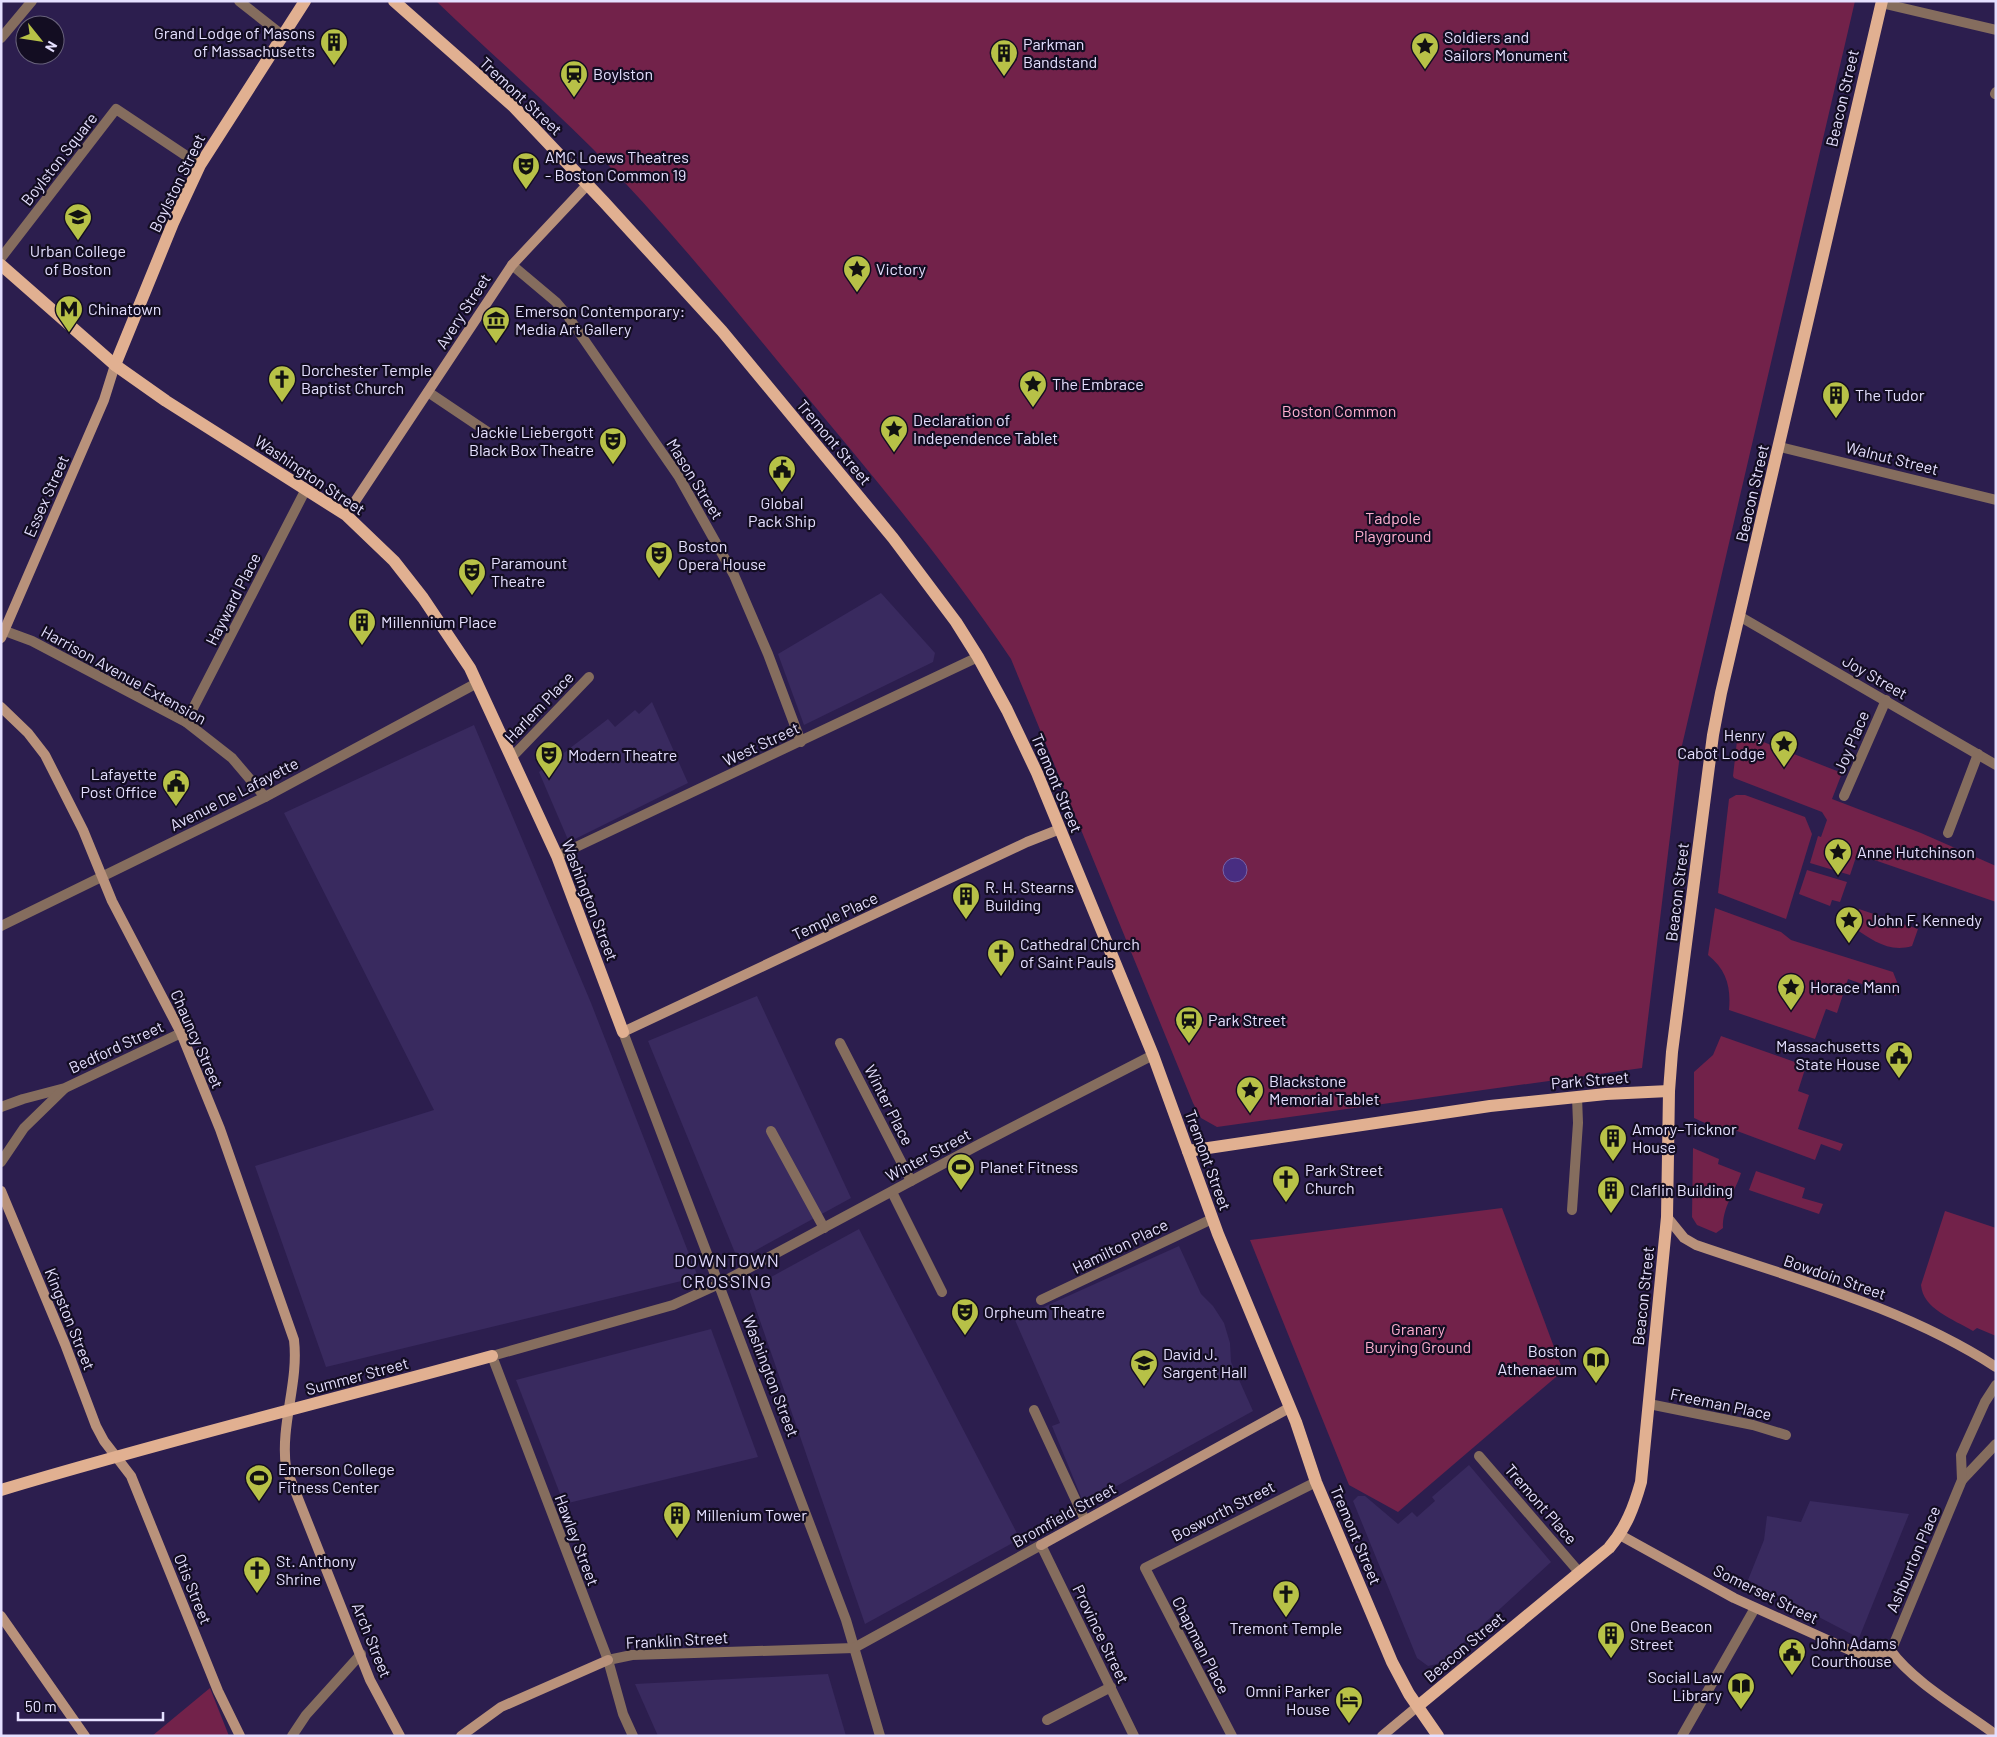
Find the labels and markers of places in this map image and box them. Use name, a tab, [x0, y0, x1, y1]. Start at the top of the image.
place label: Grand Lodge of Masons of Massachusetts	[154, 23, 315, 60]
building icon: Grand Lodge of Masons of Massachusetts	[319, 27, 349, 66]
place label: Soldiers and Sailors Monument	[1444, 27, 1568, 64]
place icon: Soldiers and Sailors Monument	[1410, 31, 1440, 70]
place label: Parkman Bandstand	[1023, 34, 1097, 71]
building icon: Parkman Bandstand	[989, 38, 1019, 77]
station icon: Boylston	[559, 59, 589, 98]
place label: Boylston	[593, 64, 653, 83]
place label: AMC Loews Theatres - Boston Common 19	[545, 147, 689, 184]
theatre icon: AMC Loews Theatres - Boston Common 19	[511, 151, 541, 190]
school or university icon: Urban College of Boston	[63, 202, 93, 241]
place label: Urban College of Boston	[30, 241, 126, 278]
place icon: Victory	[842, 254, 872, 293]
place label: Victory	[876, 259, 926, 278]
metro station icon: Chinatown	[54, 294, 84, 333]
place label: Chinatown	[88, 299, 161, 318]
place label: Emerson Contemporary: Media Art Gallery	[515, 301, 685, 338]
museum icon: Emerson Contemporary: Media Art Gallery	[481, 305, 511, 344]
place label: Dorchester Temple Baptist Church	[301, 360, 432, 397]
church icon: Dorchester Temple Baptist Church	[267, 364, 297, 403]
place icon: The Embrace	[1018, 369, 1048, 408]
place label: The Embrace	[1052, 374, 1144, 393]
building icon: The Tudor	[1821, 380, 1851, 419]
place label: The Tudor	[1855, 385, 1925, 404]
place label: Declaration of Independence Tablet	[913, 410, 1058, 447]
place icon: Declaration of Independence Tablet	[879, 414, 909, 453]
place label: Jackie Liebergott Black Box Theatre	[469, 422, 594, 459]
theatre icon: Jackie Liebergott Black Box Theatre	[598, 426, 628, 465]
public building icon: Global Pack Ship	[767, 454, 797, 493]
place label: Global Pack Ship	[748, 493, 816, 530]
place label: Boston Opera House	[678, 536, 766, 573]
theatre icon: Boston Opera House	[644, 540, 674, 579]
place label: Paramount Theatre	[491, 553, 567, 590]
theatre icon: Paramount Theatre	[457, 557, 487, 596]
building icon: Millennium Place	[347, 607, 377, 646]
place label: Millennium Place	[381, 612, 497, 631]
place label: Henry Cabot Lodge	[1677, 725, 1766, 762]
place icon: Henry Cabot Lodge	[1769, 729, 1799, 768]
theatre icon: Modern Theatre	[534, 740, 564, 779]
place label: Modern Theatre	[568, 745, 677, 764]
place label: Lafayette Post Office	[81, 764, 157, 801]
public building icon: Lafayette Post Office	[161, 768, 191, 807]
place icon: Anne Hutchinson	[1823, 837, 1853, 876]
place label: Anne Hutchinson	[1857, 842, 1975, 861]
place label: R. H. Stearns Building	[985, 877, 1074, 914]
building icon: R. H. Stearns Building	[951, 881, 981, 920]
place icon: John F. Kennedy	[1834, 905, 1864, 944]
place label: John F. Kennedy	[1868, 910, 1983, 929]
place label: Cathedral Church of Saint Pauls	[1020, 934, 1140, 971]
church icon: Cathedral Church of Saint Pauls	[986, 938, 1016, 977]
place icon: Horace Mann	[1776, 972, 1806, 1011]
place label: Horace Mann	[1810, 977, 1900, 996]
station icon: Park Street	[1174, 1005, 1204, 1044]
place label: Park Street	[1208, 1010, 1286, 1029]
place label: Massachusetts State House	[1776, 1036, 1880, 1073]
public building icon: Massachusetts State House	[1884, 1040, 1914, 1079]
place label: Blackstone Memorial Tablet	[1269, 1071, 1379, 1108]
place icon: Blackstone Memorial Tablet	[1235, 1075, 1265, 1114]
place label: Amory–Ticknor House	[1632, 1119, 1737, 1156]
building icon: Amory–Ticknor House	[1598, 1123, 1628, 1162]
sports icon: Planet Fitness	[946, 1152, 976, 1191]
place label: Planet Fitness	[980, 1157, 1078, 1176]
place label: Park Street Church	[1305, 1160, 1383, 1197]
church icon: Park Street Church	[1271, 1164, 1301, 1203]
building icon: Claflin Building	[1596, 1175, 1626, 1214]
place label: Claflin Building	[1630, 1180, 1733, 1199]
theatre icon: Orpheum Theatre	[950, 1297, 980, 1336]
place label: Orpheum Theatre	[984, 1302, 1105, 1321]
place label: Boston Athenaeum	[1497, 1341, 1577, 1378]
place label: David J. Sargent Hall	[1163, 1344, 1247, 1381]
library icon: Boston Athenaeum	[1581, 1345, 1611, 1384]
school or university icon: David J. Sargent Hall	[1129, 1348, 1159, 1387]
place label: Emerson College Fitness Center	[278, 1459, 395, 1496]
sports icon: Emerson College Fitness Center	[244, 1463, 274, 1502]
building icon: Millenium Tower	[662, 1500, 692, 1539]
place label: Millenium Tower	[696, 1505, 807, 1524]
place label: St. Anthony Shrine	[276, 1551, 357, 1588]
church icon: St. Anthony Shrine	[242, 1555, 272, 1594]
church icon: Tremont Temple	[1271, 1579, 1301, 1618]
place label: One Beacon Street	[1630, 1616, 1712, 1653]
place label: Tremont Temple	[1230, 1618, 1342, 1637]
building icon: One Beacon Street	[1596, 1620, 1626, 1659]
place label: John Adams Courthouse	[1811, 1633, 1897, 1670]
public building icon: John Adams Courthouse	[1777, 1637, 1807, 1676]
place label: Social Law Library	[1648, 1667, 1723, 1704]
library icon: Social Law Library	[1726, 1671, 1756, 1710]
place label: Omni Parker House	[1245, 1681, 1330, 1718]
hotel icon: Omni Parker House	[1334, 1685, 1364, 1724]

